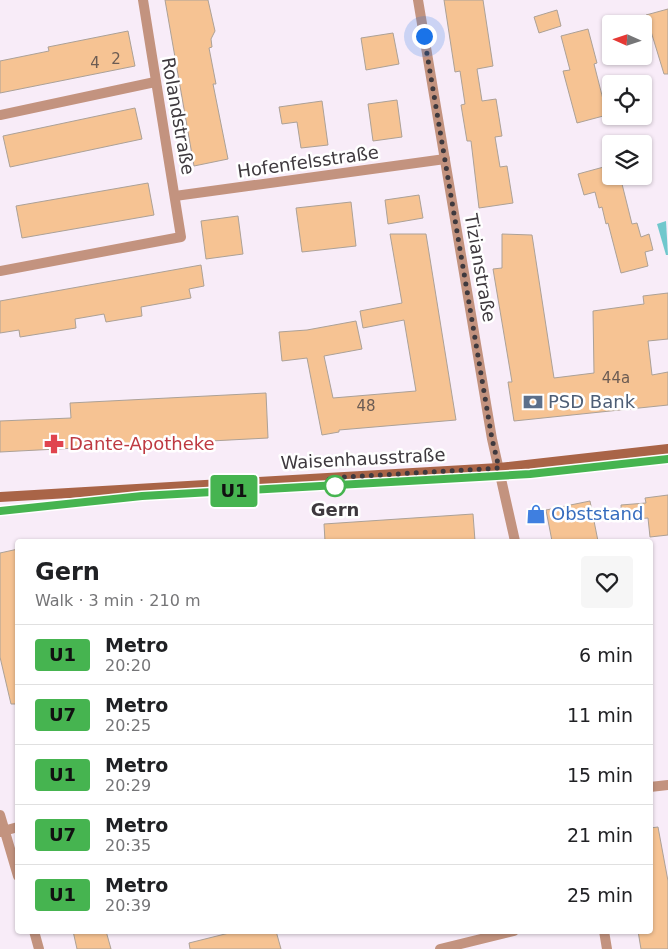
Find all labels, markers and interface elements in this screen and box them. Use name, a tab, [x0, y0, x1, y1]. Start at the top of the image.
north arrow	[602, 15, 652, 65]
map controls	[602, 15, 652, 185]
your location	[412, 24, 437, 49]
house number: 2	[111, 50, 121, 68]
house number: 4	[90, 54, 100, 72]
street label: Rolandstraße	[158, 56, 199, 176]
button: locate	[602, 75, 652, 125]
button: layers	[602, 135, 652, 185]
street label: Hofenfelsstraße	[236, 141, 380, 182]
street label: Tizianstraße	[460, 211, 500, 324]
house number: 44a	[602, 369, 630, 387]
bank icon: PSD Bank	[522, 391, 544, 413]
place label: PSD Bank	[548, 391, 636, 412]
house number: 48	[356, 397, 376, 415]
pharmacy icon: Dante-Apotheke	[43, 433, 65, 455]
place label: Dante-Apotheke	[69, 433, 215, 454]
street label: Waisenhausstraße	[280, 444, 446, 473]
line badge: U1	[212, 475, 256, 507]
marker: Gern	[324, 475, 346, 497]
text: U1	[220, 480, 248, 501]
place label: Gern	[311, 499, 359, 520]
shop icon: Obststand	[525, 503, 547, 525]
place label: Obststand	[551, 503, 643, 524]
button: heart	[581, 556, 633, 608]
text: Gern	[35, 558, 100, 586]
text: Walk · 3 min · 210 m	[35, 591, 200, 610]
text: Metro	[105, 634, 168, 656]
text: U1	[49, 644, 76, 665]
text: 6 min	[579, 644, 633, 666]
text: 20:20	[105, 656, 151, 675]
text: Metro	[105, 694, 168, 716]
text: U7	[49, 704, 76, 725]
text: 11 min	[567, 704, 633, 726]
text: 20:25	[105, 716, 151, 735]
text: Metro	[105, 754, 168, 776]
text: U1	[49, 764, 76, 785]
text: 15 min	[567, 764, 633, 786]
text: 20:29	[105, 776, 151, 795]
text: Metro	[105, 814, 168, 836]
text: U7	[49, 824, 76, 845]
text: 21 min	[567, 824, 633, 846]
text: 20:35	[105, 836, 151, 855]
text: Metro	[105, 874, 168, 896]
text: U1	[49, 884, 76, 905]
text: 25 min	[567, 884, 633, 906]
text: 20:39	[105, 896, 151, 915]

